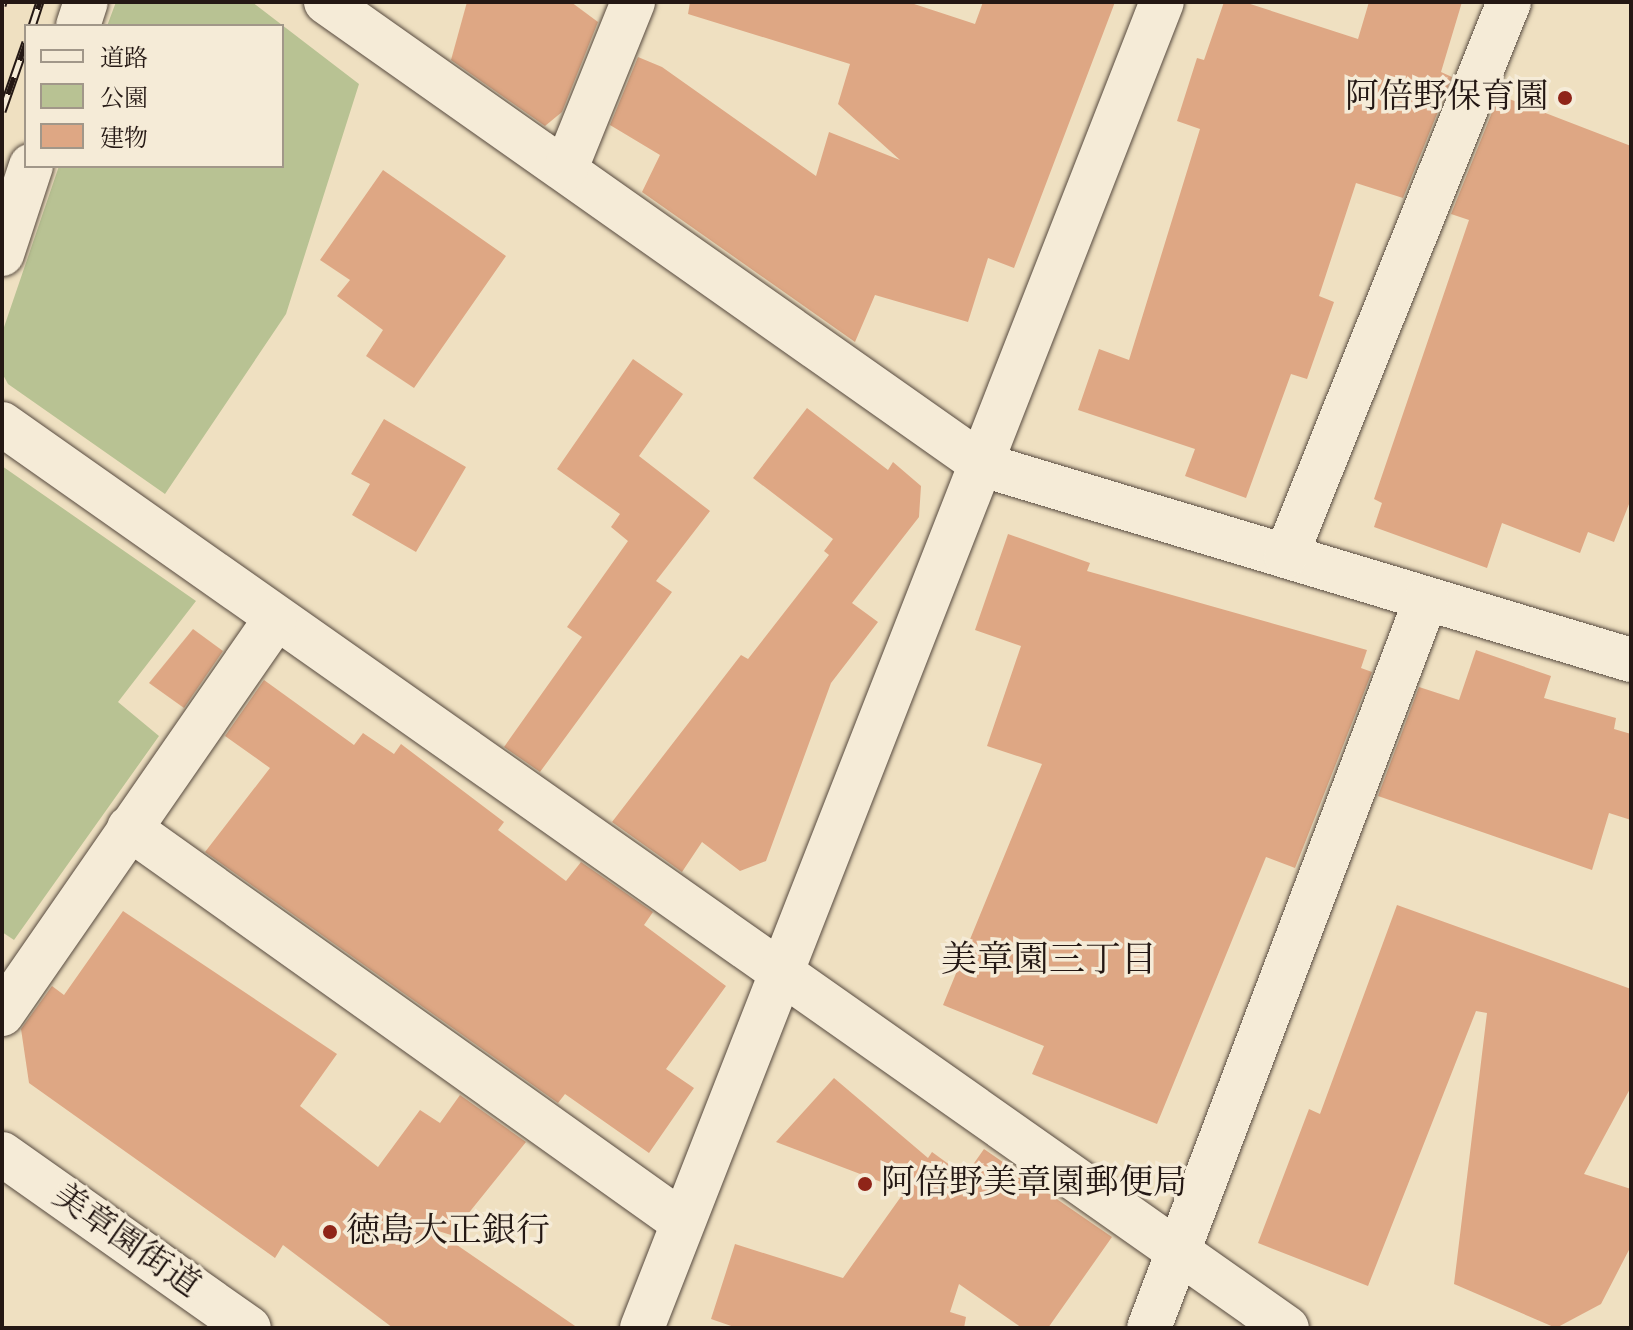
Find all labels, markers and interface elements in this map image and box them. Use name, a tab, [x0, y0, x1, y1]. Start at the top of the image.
legend	[24, 24, 284, 168]
text: 道路	[100, 44, 148, 74]
place label: 阿倍野保育園	[1345, 78, 1549, 118]
text: 公園	[100, 84, 148, 114]
marker: 阿倍野保育園	[1556, 89, 1574, 107]
text: 建物	[100, 124, 148, 154]
district label: 美章園三丁目	[941, 939, 1157, 983]
place label: 阿倍野美章園郵便局	[881, 1164, 1187, 1204]
marker: 阿倍野美章園郵便局	[856, 1175, 874, 1193]
street label: 美章園街道	[45, 1176, 207, 1306]
place label: 徳島大正銀行	[346, 1212, 550, 1252]
marker: 徳島大正銀行	[321, 1223, 339, 1241]

